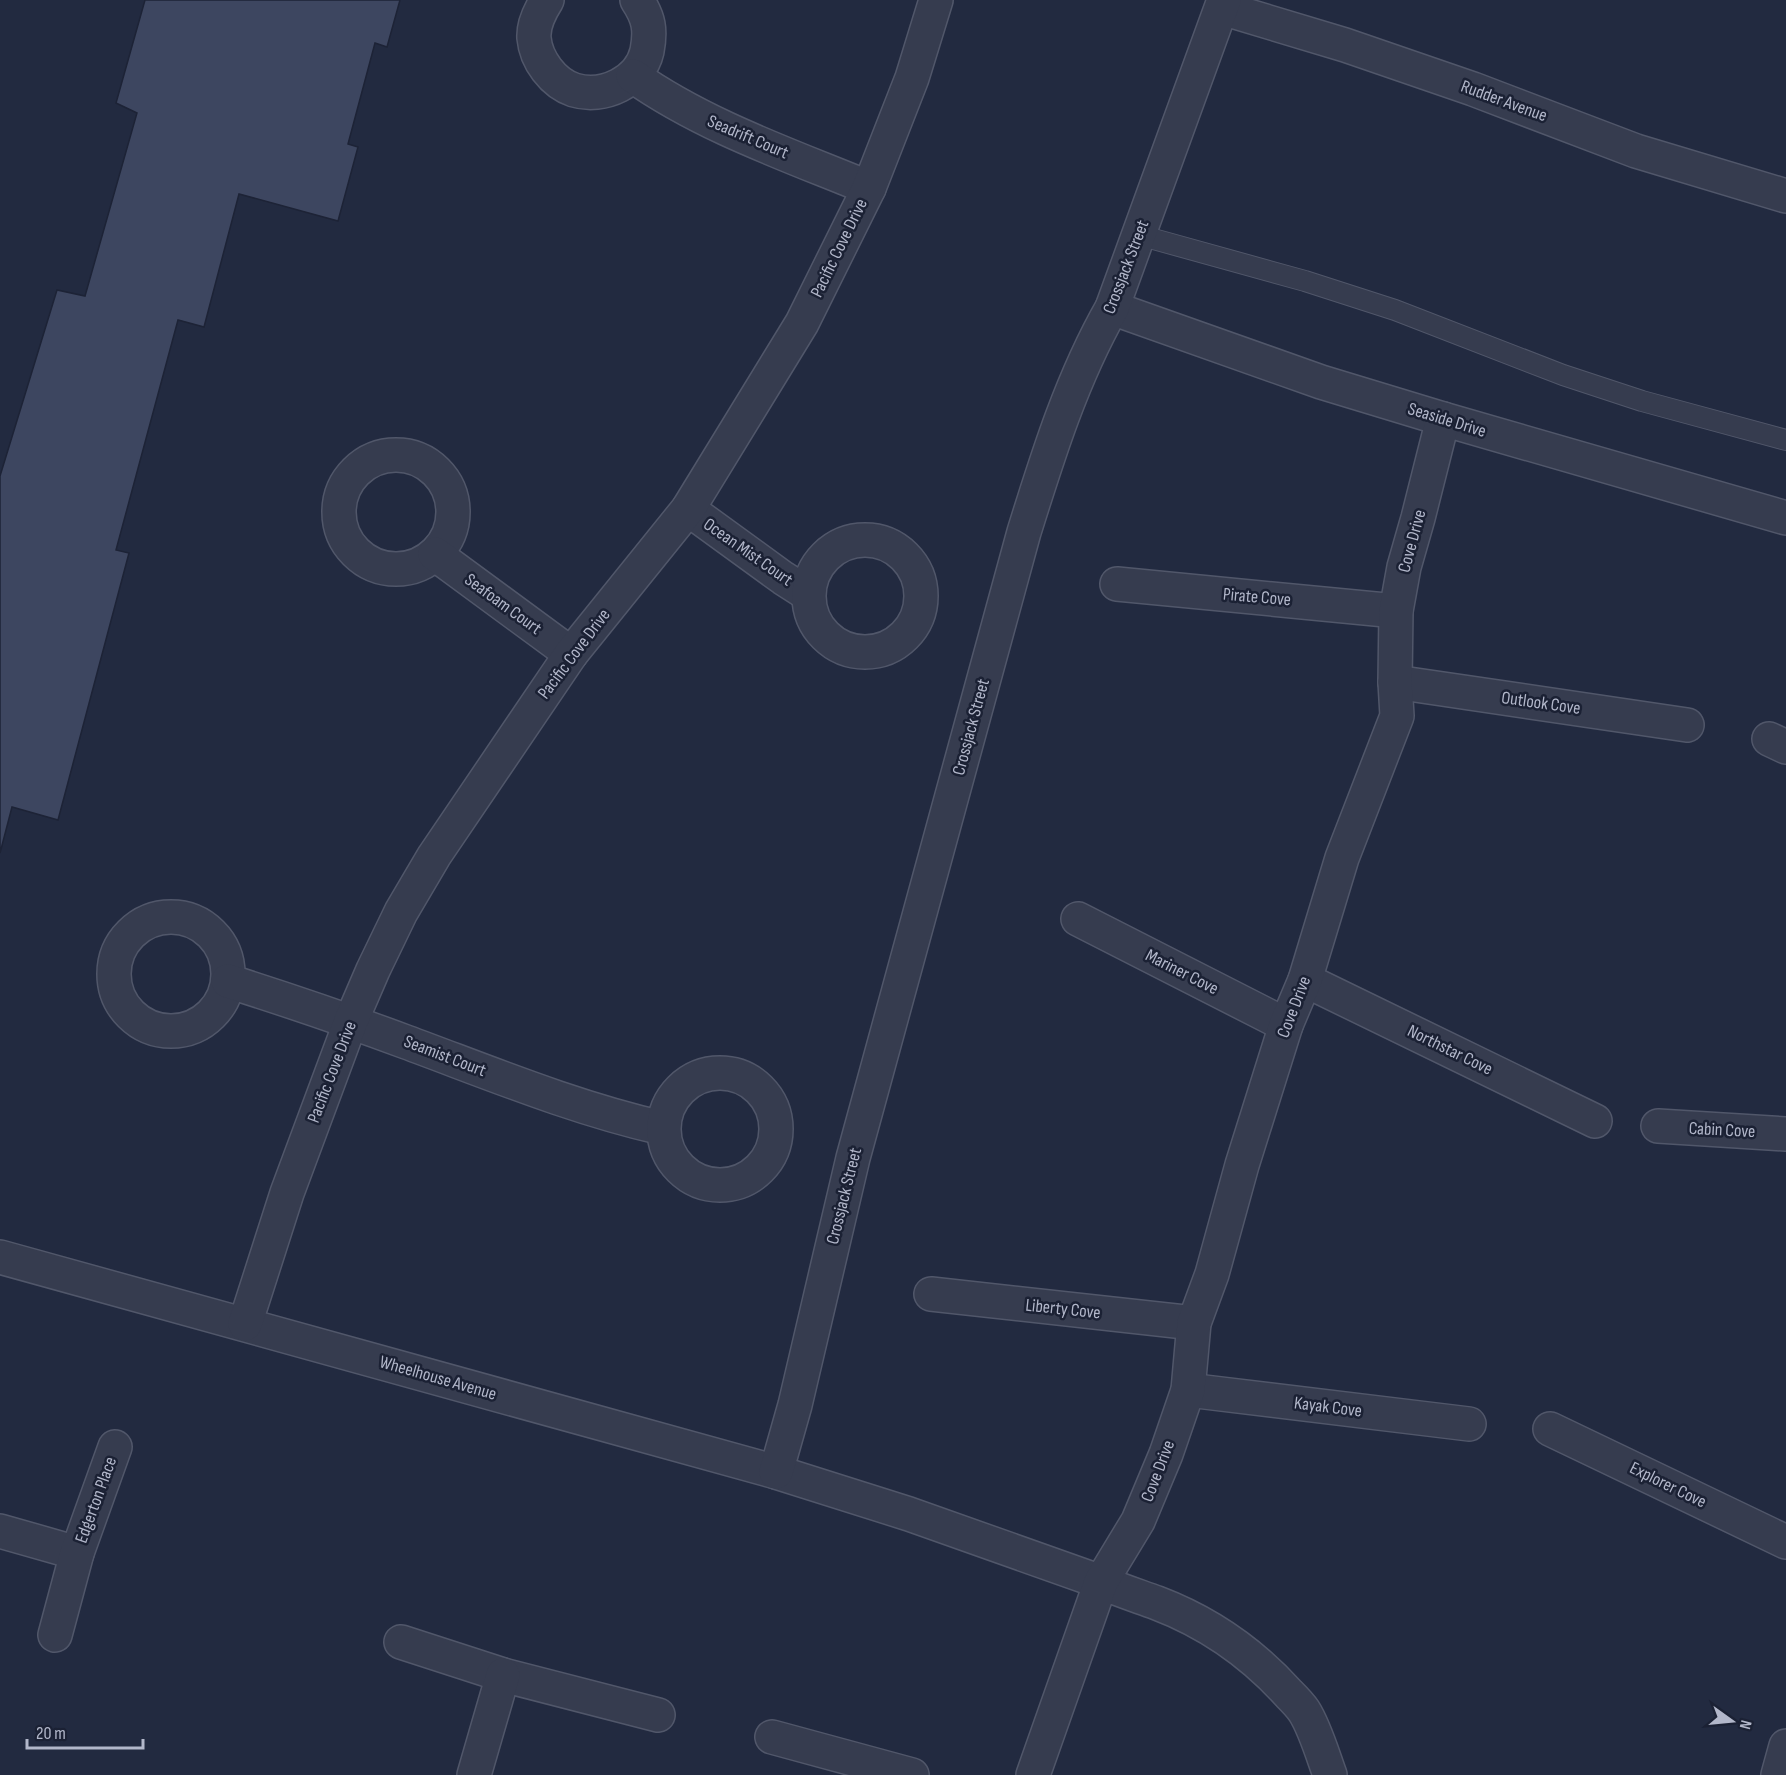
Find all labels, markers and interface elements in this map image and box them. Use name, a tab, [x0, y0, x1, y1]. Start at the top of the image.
street label: Rudder Avenue	[1458, 76, 1550, 126]
street label: Seadrift Court	[704, 111, 792, 164]
street label: Pacific Cove Drive	[806, 195, 872, 301]
street label: Crossjack Street	[1098, 217, 1154, 317]
street label: Seaside Drive	[1405, 398, 1489, 442]
street label: Cove Drive	[1394, 507, 1430, 575]
street label: Ocean Mist Court	[699, 514, 797, 591]
street label: Seafoam Court	[460, 569, 546, 639]
street label: Pirate Cove	[1222, 584, 1292, 610]
street label: Pacific Cove Drive	[533, 605, 615, 703]
street label: Crossjack Street	[948, 676, 994, 777]
street label: Outlook Cove	[1500, 687, 1582, 719]
street label: Mariner Cove	[1142, 945, 1222, 999]
street label: Cove Drive	[1273, 973, 1315, 1041]
street label: Pacific Cove Drive	[303, 1018, 361, 1126]
street label: Northstar Cove	[1404, 1020, 1496, 1080]
street label: Seamist Court	[401, 1031, 489, 1081]
street label: Cabin Cove	[1688, 1118, 1756, 1142]
street label: Crossjack Street	[822, 1145, 866, 1246]
street label: Liberty Cove	[1024, 1295, 1102, 1323]
street label: Wheelhouse Avenue	[377, 1351, 499, 1405]
street label: Kayak Cove	[1293, 1392, 1363, 1422]
street label: Cove Drive	[1137, 1437, 1179, 1505]
street label: Edgerton Place	[71, 1454, 121, 1546]
street label: Explorer Cove	[1626, 1457, 1710, 1513]
north arrow	[1702, 1691, 1762, 1751]
scale bar	[27, 1712, 142, 1750]
text: N	[1735, 1718, 1755, 1731]
text: 20 m	[36, 1723, 66, 1744]

